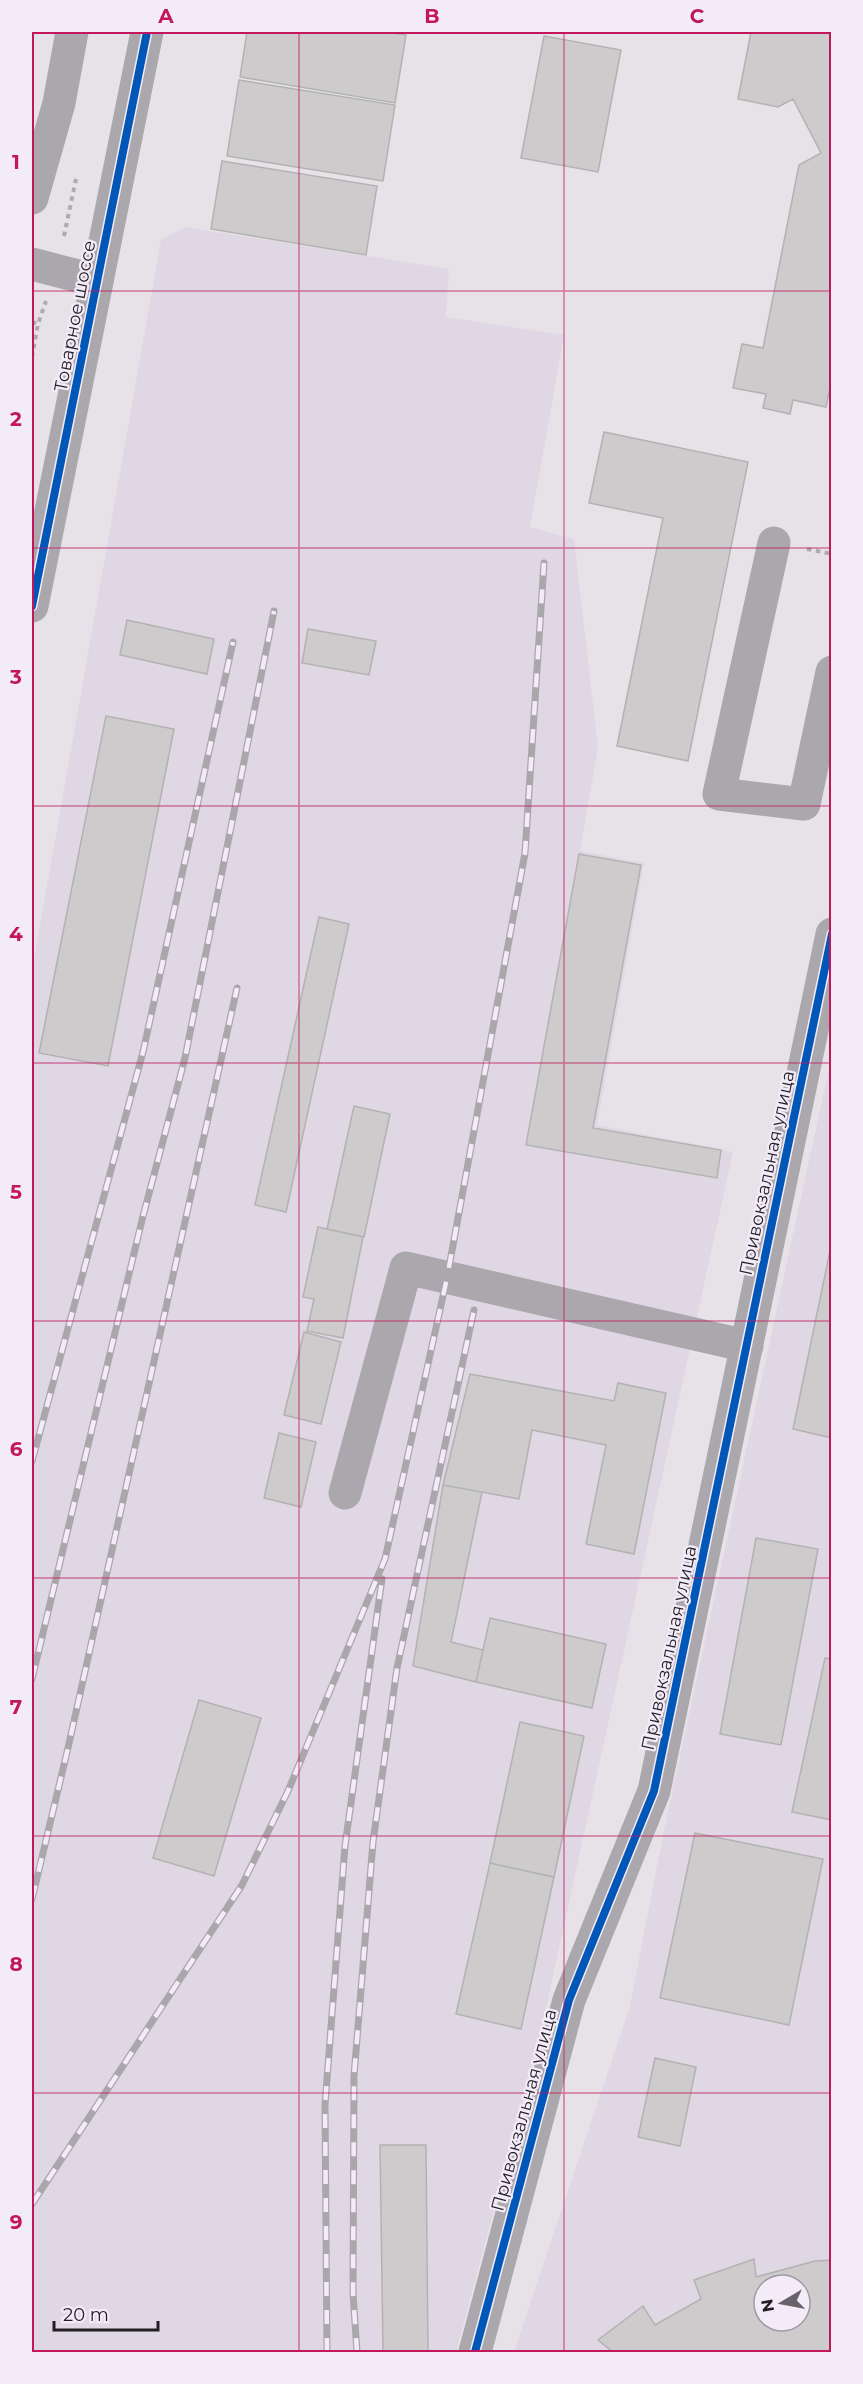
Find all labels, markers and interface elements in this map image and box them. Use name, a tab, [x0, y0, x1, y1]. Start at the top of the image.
text: A	[157, 4, 174, 28]
text: B	[424, 4, 440, 28]
text: C	[690, 4, 705, 28]
text: 1	[12, 150, 20, 174]
street label: Товарное шоссе	[50, 239, 100, 393]
text: 2	[10, 407, 22, 431]
text: 3	[9, 665, 22, 689]
text: 4	[9, 922, 23, 946]
street label: Привокзальная улица	[735, 1069, 799, 1277]
text: 5	[10, 1180, 22, 1204]
text: 6	[10, 1437, 23, 1461]
street label: Привокзальная улица	[637, 1544, 701, 1752]
text: 7	[10, 1695, 22, 1719]
text: 8	[9, 1952, 23, 1976]
street label: Привокзальная улица	[486, 2006, 562, 2214]
text: 9	[10, 2210, 22, 2234]
north arrow	[752, 2273, 812, 2333]
scale bar	[54, 2294, 158, 2332]
text: N	[757, 2297, 778, 2314]
text: 20 m	[63, 2304, 109, 2326]

